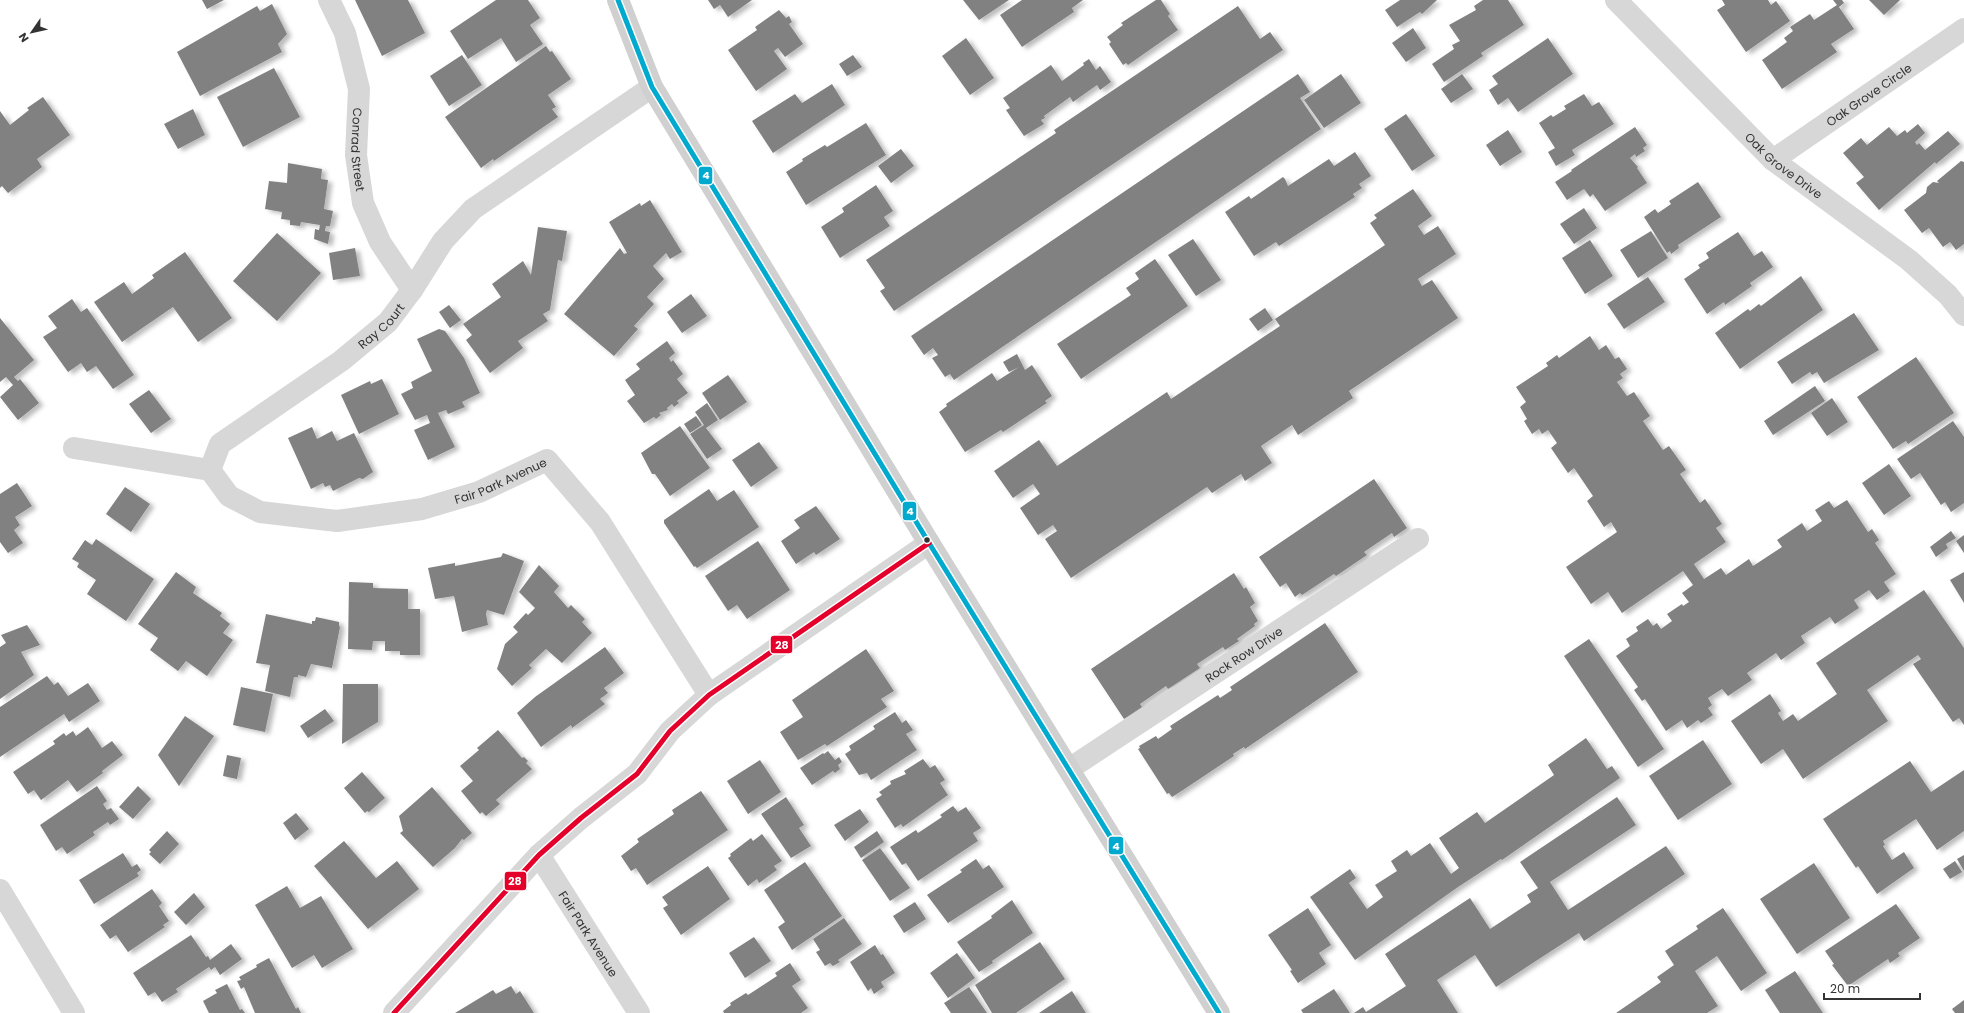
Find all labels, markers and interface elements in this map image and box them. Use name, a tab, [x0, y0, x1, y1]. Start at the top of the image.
north arrow	[12, 12, 52, 52]
text: N	[15, 30, 33, 45]
street label: Oak Grove Circle	[1822, 59, 1915, 130]
street label: Conrad Street	[347, 107, 370, 192]
street label: Oak Grove Drive	[1742, 128, 1826, 202]
line badge: 4	[698, 166, 713, 185]
text: 4	[702, 167, 710, 183]
street label: Ray Court	[354, 299, 408, 352]
street label: Fair Park Avenue	[452, 453, 549, 507]
line badge: 4	[902, 501, 917, 521]
text: 4	[906, 503, 914, 519]
unlabelled marker	[922, 535, 932, 545]
street label: Rock Row Drive	[1201, 622, 1286, 686]
line badge: 28	[770, 635, 793, 654]
text: 28	[775, 637, 789, 653]
line badge: 4	[1108, 836, 1124, 855]
text: 4	[1112, 838, 1120, 854]
line badge: 28	[504, 871, 527, 891]
text: 28	[508, 873, 522, 889]
street label: Fair Park Avenue	[555, 887, 622, 980]
scale bar	[1824, 975, 1920, 1001]
text: 20 m	[1830, 980, 1860, 997]

